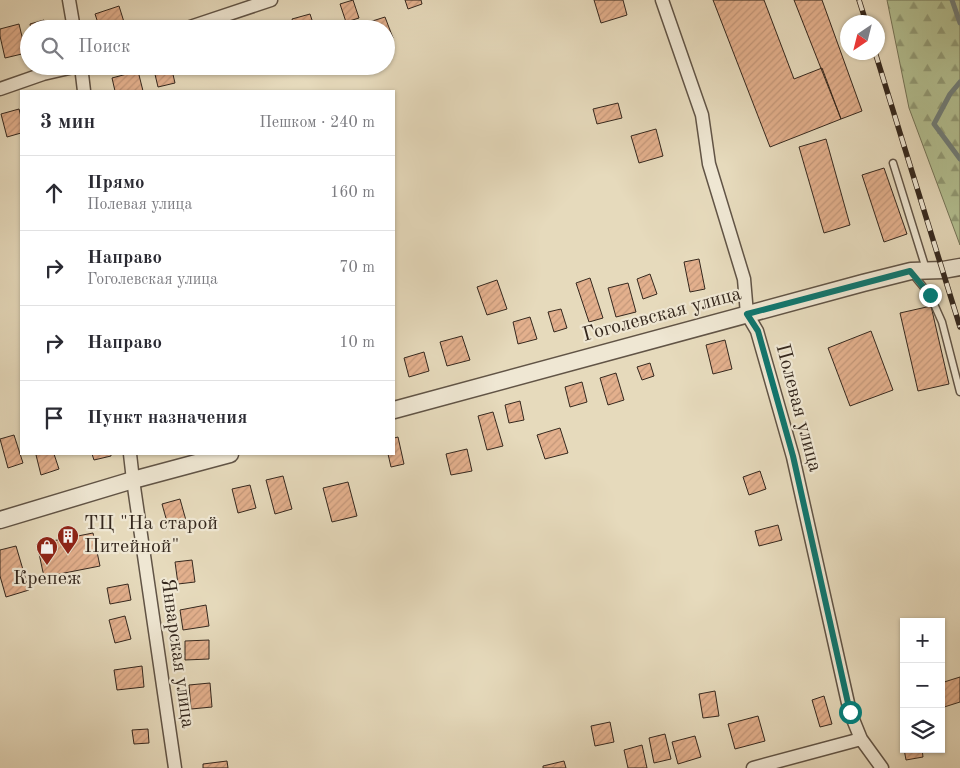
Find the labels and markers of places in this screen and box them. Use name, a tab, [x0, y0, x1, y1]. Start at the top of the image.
place label: ТЦ "На старой Питейной"	[84, 514, 218, 557]
building icon: ТЦ "На старой Питейной"	[56, 524, 80, 555]
shop icon: Крепеж	[35, 535, 59, 566]
place label: Крепеж	[13, 569, 81, 589]

